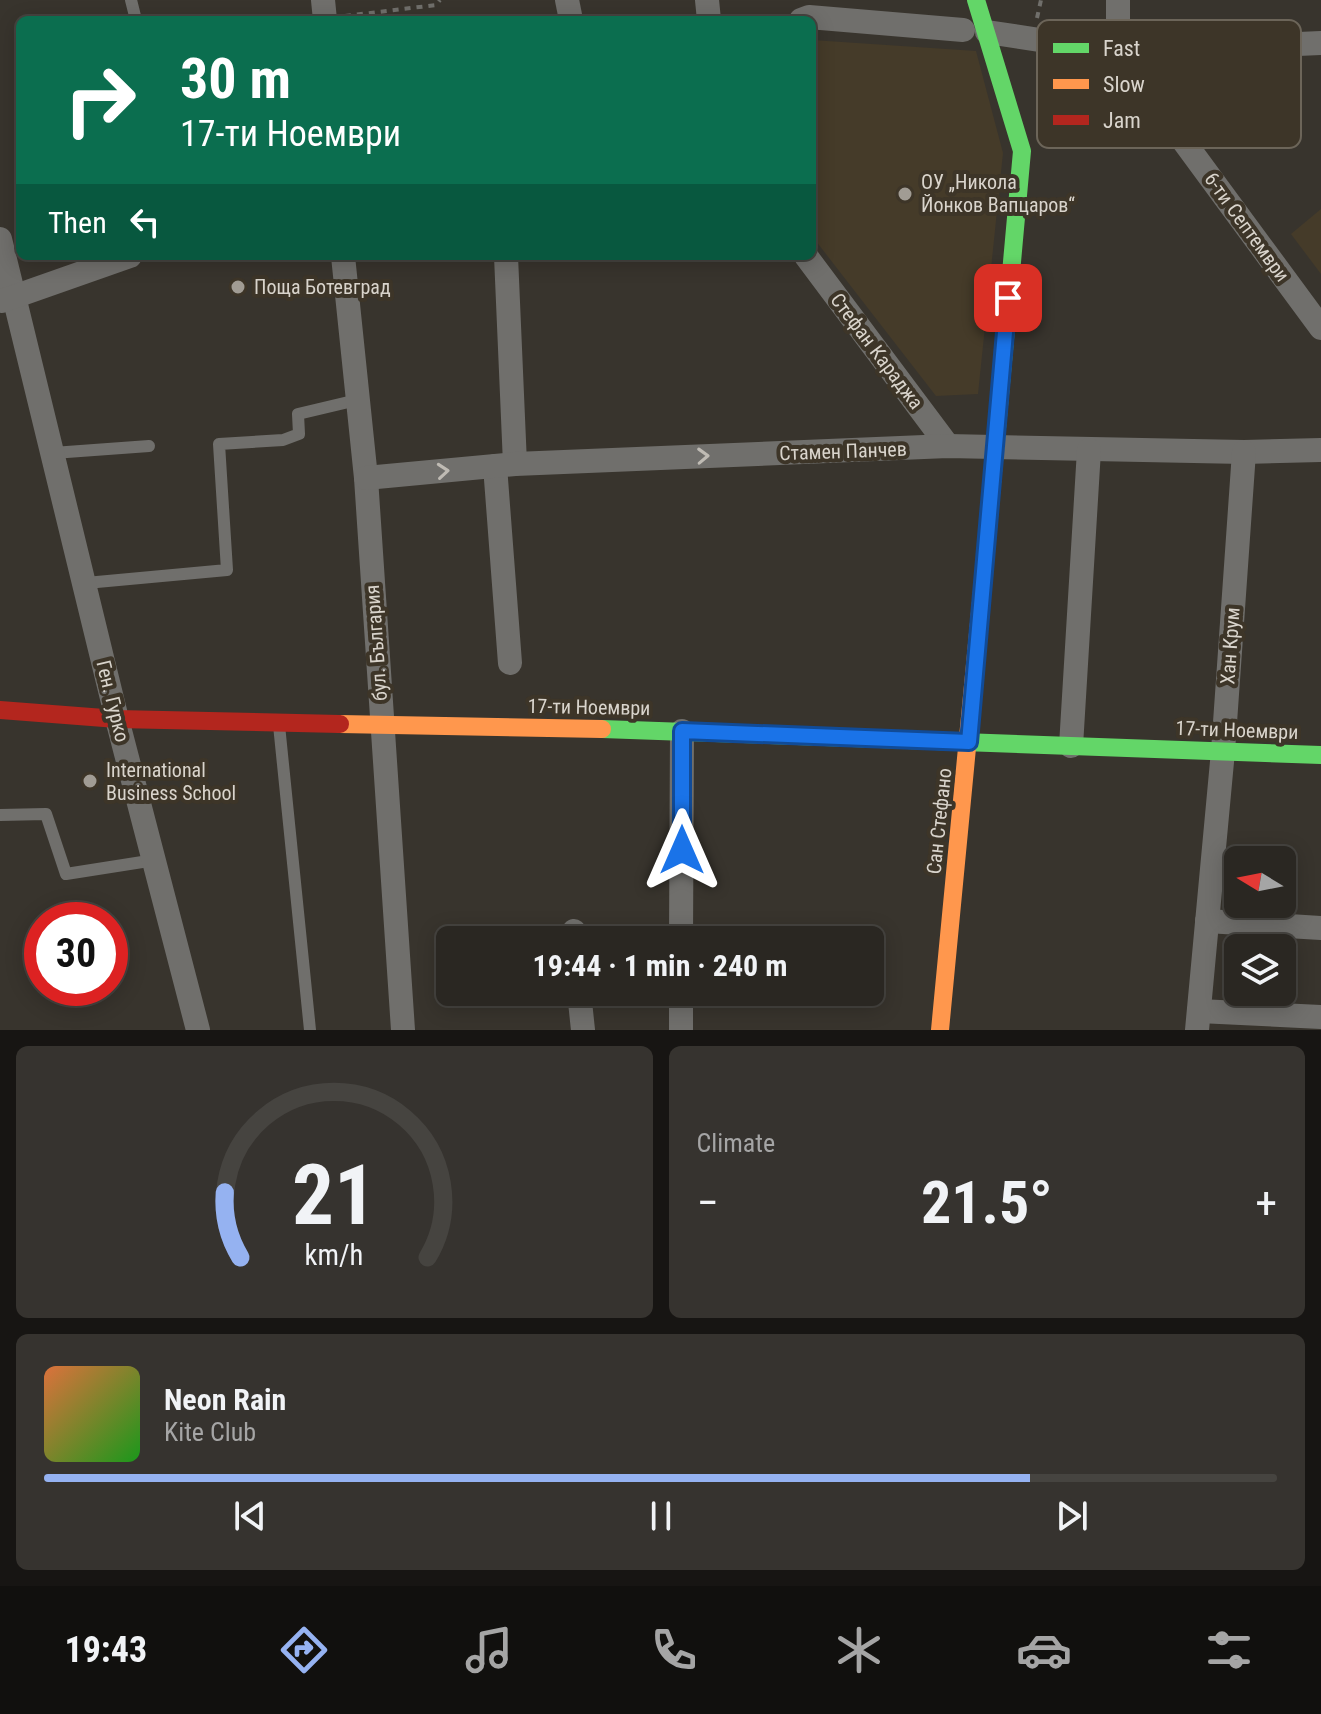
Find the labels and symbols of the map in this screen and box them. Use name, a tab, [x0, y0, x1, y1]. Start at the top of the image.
legend	[1037, 20, 1301, 148]
text: Fast	[1103, 36, 1140, 61]
text: Slow	[1103, 72, 1145, 97]
text: Jam	[1103, 108, 1141, 133]
street label: 6-ти Септември	[1199, 168, 1295, 286]
place label: ОУ „Никола Йонков Вапцаров“	[921, 170, 1075, 217]
marker: ОУ „Никола Йонков Вапцаров“	[896, 185, 914, 203]
pin	[974, 264, 1042, 332]
place label: Поща Ботевград	[254, 275, 391, 299]
marker: Поща Ботевград	[229, 278, 247, 296]
street label: Стефан Караджа	[826, 288, 928, 414]
street label: Стамен Панчев	[779, 437, 907, 465]
one-way arrow	[697, 448, 710, 465]
one-way arrow	[437, 462, 450, 479]
street label: бул. България	[360, 584, 392, 702]
street label: Хан Крум	[1215, 607, 1245, 685]
street label: Ген. Гурко	[91, 658, 135, 744]
street label: 17-ти Ноември	[527, 694, 651, 720]
street label: 17-ти Ноември	[1175, 716, 1299, 744]
place label: International Business School	[106, 758, 236, 805]
street label: Сан Стефано	[921, 767, 957, 875]
marker: International Business School	[81, 772, 99, 790]
position arrow	[640, 808, 724, 892]
north arrow	[1224, 846, 1296, 918]
speed limit sign: 30	[24, 902, 128, 1006]

